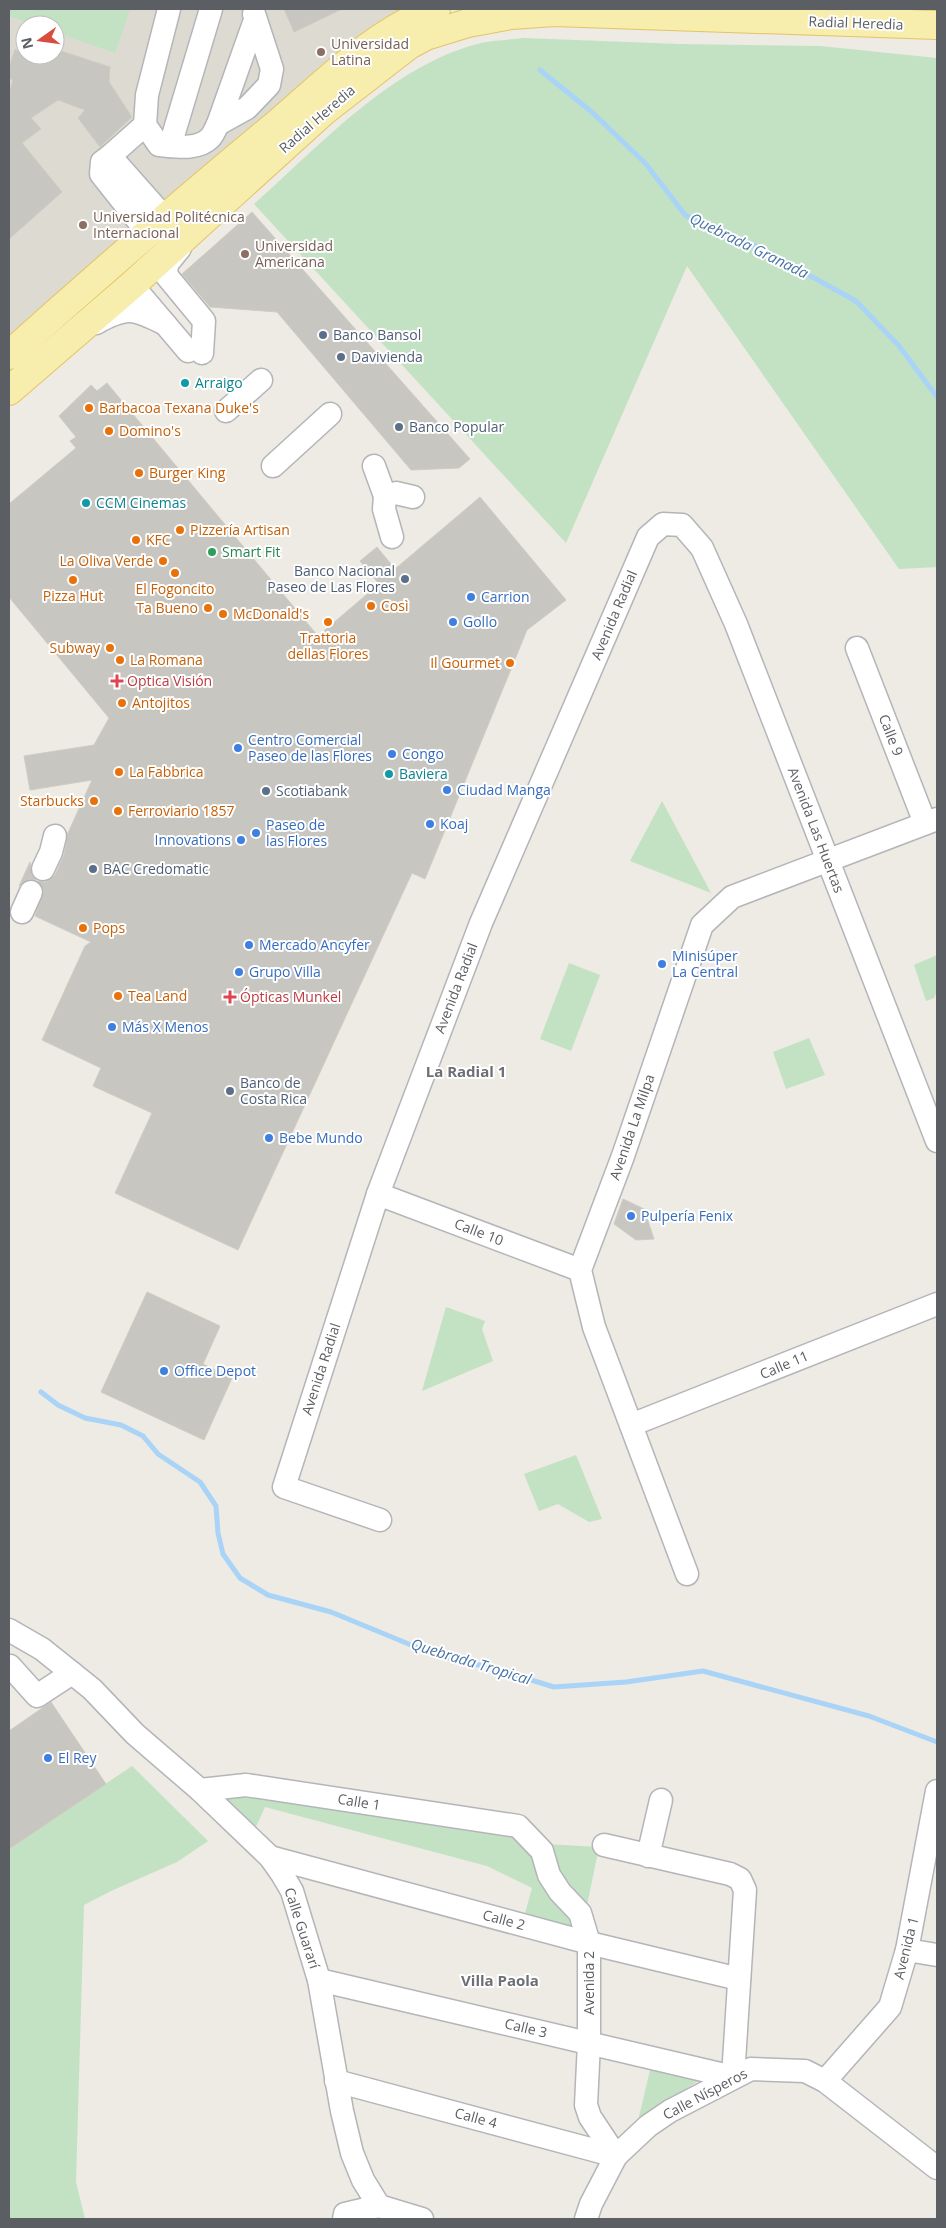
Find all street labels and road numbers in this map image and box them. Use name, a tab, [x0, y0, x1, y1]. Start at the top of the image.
street label: Radial Heredia	[808, 11, 904, 34]
street label: Radial Heredia	[275, 80, 359, 157]
street label: Avenida Radial	[586, 567, 641, 663]
street label: Calle 9	[875, 711, 908, 758]
street label: Avenida Las Huertas	[784, 764, 849, 896]
street label: Avenida Radial	[430, 940, 482, 1036]
street label: Avenida La Milpa	[605, 1071, 659, 1182]
street label: Calle 10	[452, 1213, 506, 1250]
street label: Avenida Radial	[297, 1320, 344, 1417]
street label: Calle 11	[757, 1346, 811, 1383]
street label: Calle 1	[336, 1789, 382, 1814]
street label: Calle Guararí	[280, 1885, 325, 1971]
street label: Calle 2	[481, 1905, 527, 1934]
street label: Avenida 1	[889, 1915, 922, 1981]
street label: Avenida 2	[579, 1951, 598, 2015]
street label: Calle 3	[503, 2013, 549, 2042]
street label: Calle Nísperos	[659, 2063, 751, 2124]
street label: Calle 4	[453, 2103, 499, 2132]

